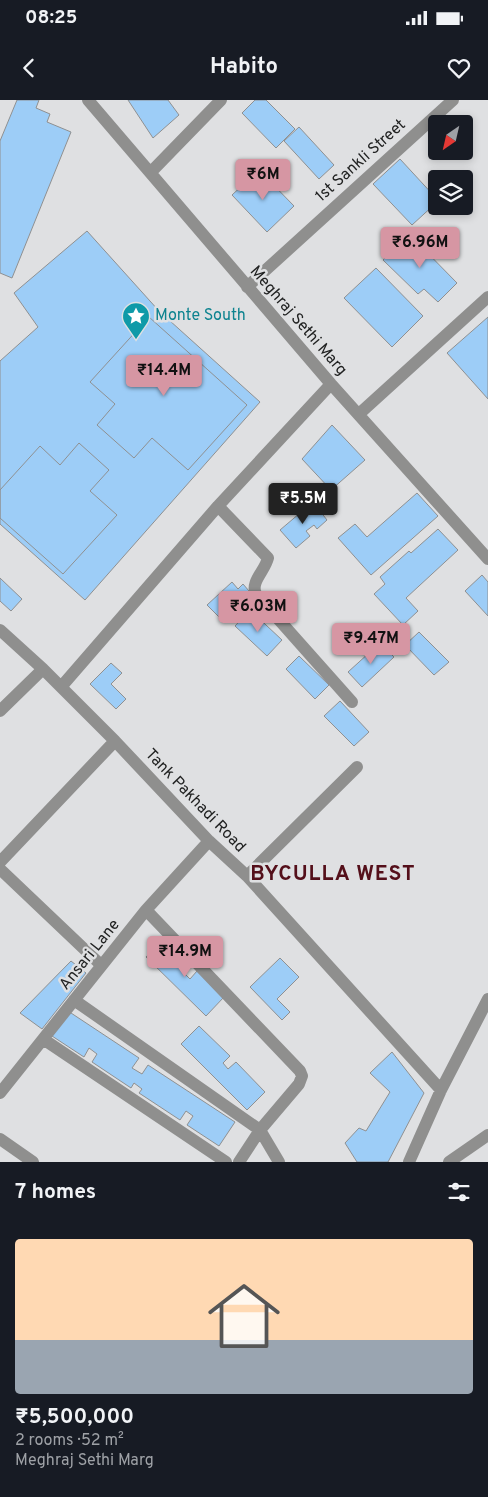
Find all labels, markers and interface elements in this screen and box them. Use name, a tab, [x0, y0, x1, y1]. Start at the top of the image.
text: 08:25	[25, 6, 77, 30]
icon: back	[15, 54, 43, 82]
text: Habito	[210, 54, 278, 81]
icon: heart	[445, 54, 473, 82]
street label: 1st Sankli Street	[312, 115, 410, 207]
north arrow	[428, 115, 472, 160]
map controls	[428, 115, 473, 215]
pin: ₹6M	[239, 158, 287, 201]
text: ₹6M	[246, 165, 280, 185]
button: layers	[428, 170, 473, 215]
pin: ₹6.96M	[379, 226, 461, 269]
text: ₹6.96M	[392, 233, 448, 253]
street label: Meghraj Sethi Marg	[245, 262, 351, 380]
place icon: Monte South	[121, 301, 151, 340]
place label: Monte South	[155, 306, 246, 326]
pin: ₹14.4M	[123, 354, 205, 397]
text: ₹14.4M	[137, 361, 191, 381]
pin: ₹5.5M	[268, 482, 338, 525]
text: ₹5.5M	[280, 489, 326, 509]
pin: ₹6.03M	[217, 590, 299, 633]
text: ₹6.03M	[229, 597, 287, 617]
pin: ₹9.47M	[330, 622, 412, 665]
text: ₹9.47M	[343, 629, 399, 649]
street label: Tank Pakhadi Road	[140, 745, 250, 857]
district label: BYCULLA WEST	[250, 861, 416, 888]
street label: Ansari Lane	[55, 916, 125, 994]
pin: ₹14.9M	[144, 936, 226, 978]
text: ₹14.9M	[158, 942, 212, 962]
icon: filters	[445, 1178, 473, 1206]
text: 7 homes	[15, 1179, 96, 1206]
icon: home	[199, 1271, 289, 1361]
text: ₹5,500,000	[15, 1404, 134, 1431]
text: 2 rooms · 52 m²	[15, 1431, 124, 1451]
text: Meghraj Sethi Marg	[15, 1451, 154, 1471]

